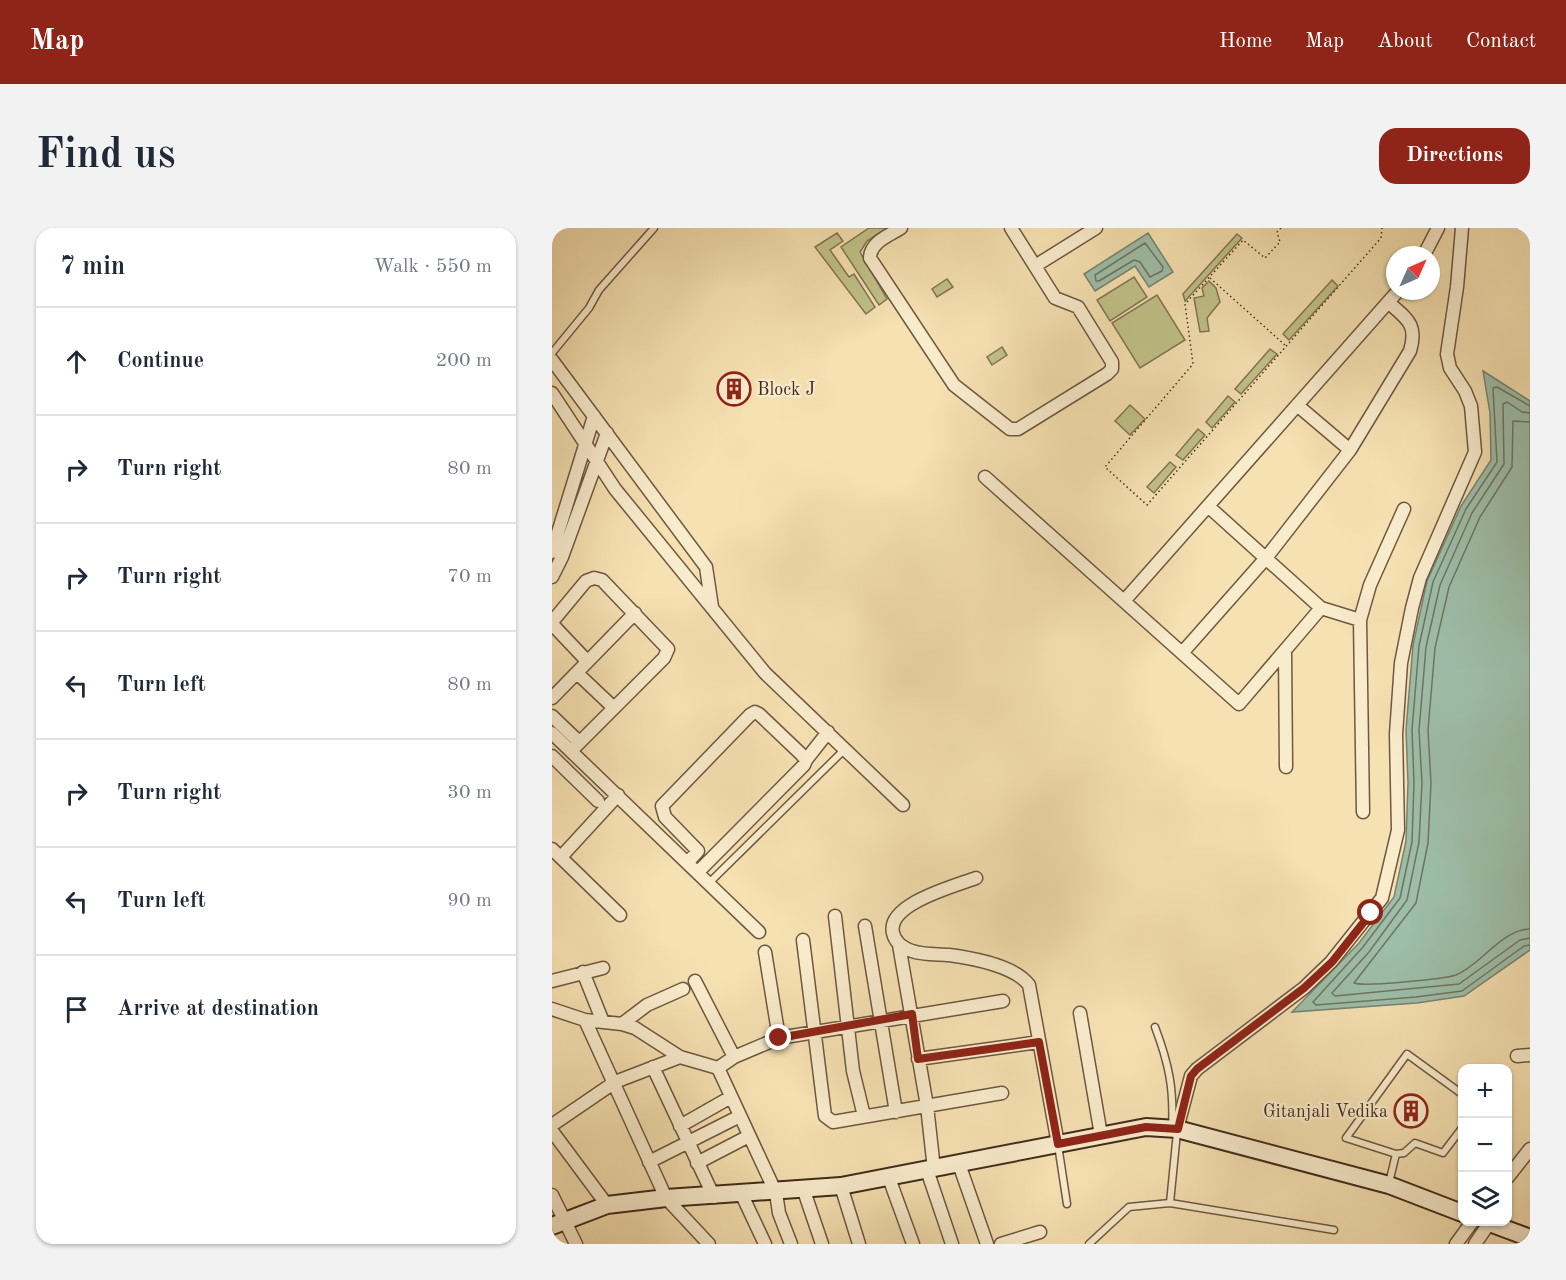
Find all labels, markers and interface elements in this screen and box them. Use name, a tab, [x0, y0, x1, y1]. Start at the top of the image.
text: Map	[30, 28, 84, 56]
text: Home	[1219, 31, 1272, 52]
text: Map	[1305, 31, 1344, 52]
text: About	[1377, 31, 1433, 52]
text: Contact	[1466, 31, 1536, 52]
button: Directions	[1379, 128, 1530, 184]
text: Find us	[36, 135, 175, 177]
north arrow	[1386, 246, 1440, 300]
text: 7 min	[60, 254, 125, 280]
text: Walk · 550 m	[373, 257, 492, 277]
icon: ahead	[60, 345, 93, 378]
text: Continue	[117, 350, 204, 372]
text: 200 m	[436, 351, 492, 371]
building icon: Block J	[716, 371, 752, 407]
place label: Block J	[757, 381, 815, 399]
icon: right	[60, 453, 93, 486]
text: Turn right	[117, 458, 221, 480]
text: 80 m	[447, 459, 492, 479]
icon: right	[60, 561, 93, 594]
text: Turn right	[117, 566, 221, 588]
text: 70 m	[447, 567, 492, 587]
icon: left	[60, 669, 93, 702]
text: Turn left	[117, 674, 206, 696]
text: 80 m	[447, 675, 492, 695]
icon: right	[60, 777, 93, 810]
text: Turn right	[117, 782, 221, 804]
text: 30 m	[447, 783, 492, 803]
icon: left	[60, 885, 93, 918]
text: Turn left	[117, 890, 206, 912]
text: 90 m	[447, 891, 492, 911]
route start	[1357, 899, 1383, 925]
icon: arrive	[60, 993, 93, 1026]
text: Arrive at destination	[117, 998, 319, 1020]
route end	[765, 1024, 791, 1050]
map controls	[1458, 1064, 1512, 1226]
button: +	[1458, 1064, 1512, 1118]
building icon: Gitanjali Vedika	[1393, 1093, 1429, 1129]
place label: Gitanjali Vedika	[1263, 1103, 1388, 1121]
button: −	[1458, 1118, 1512, 1172]
button: layers	[1458, 1172, 1512, 1226]

